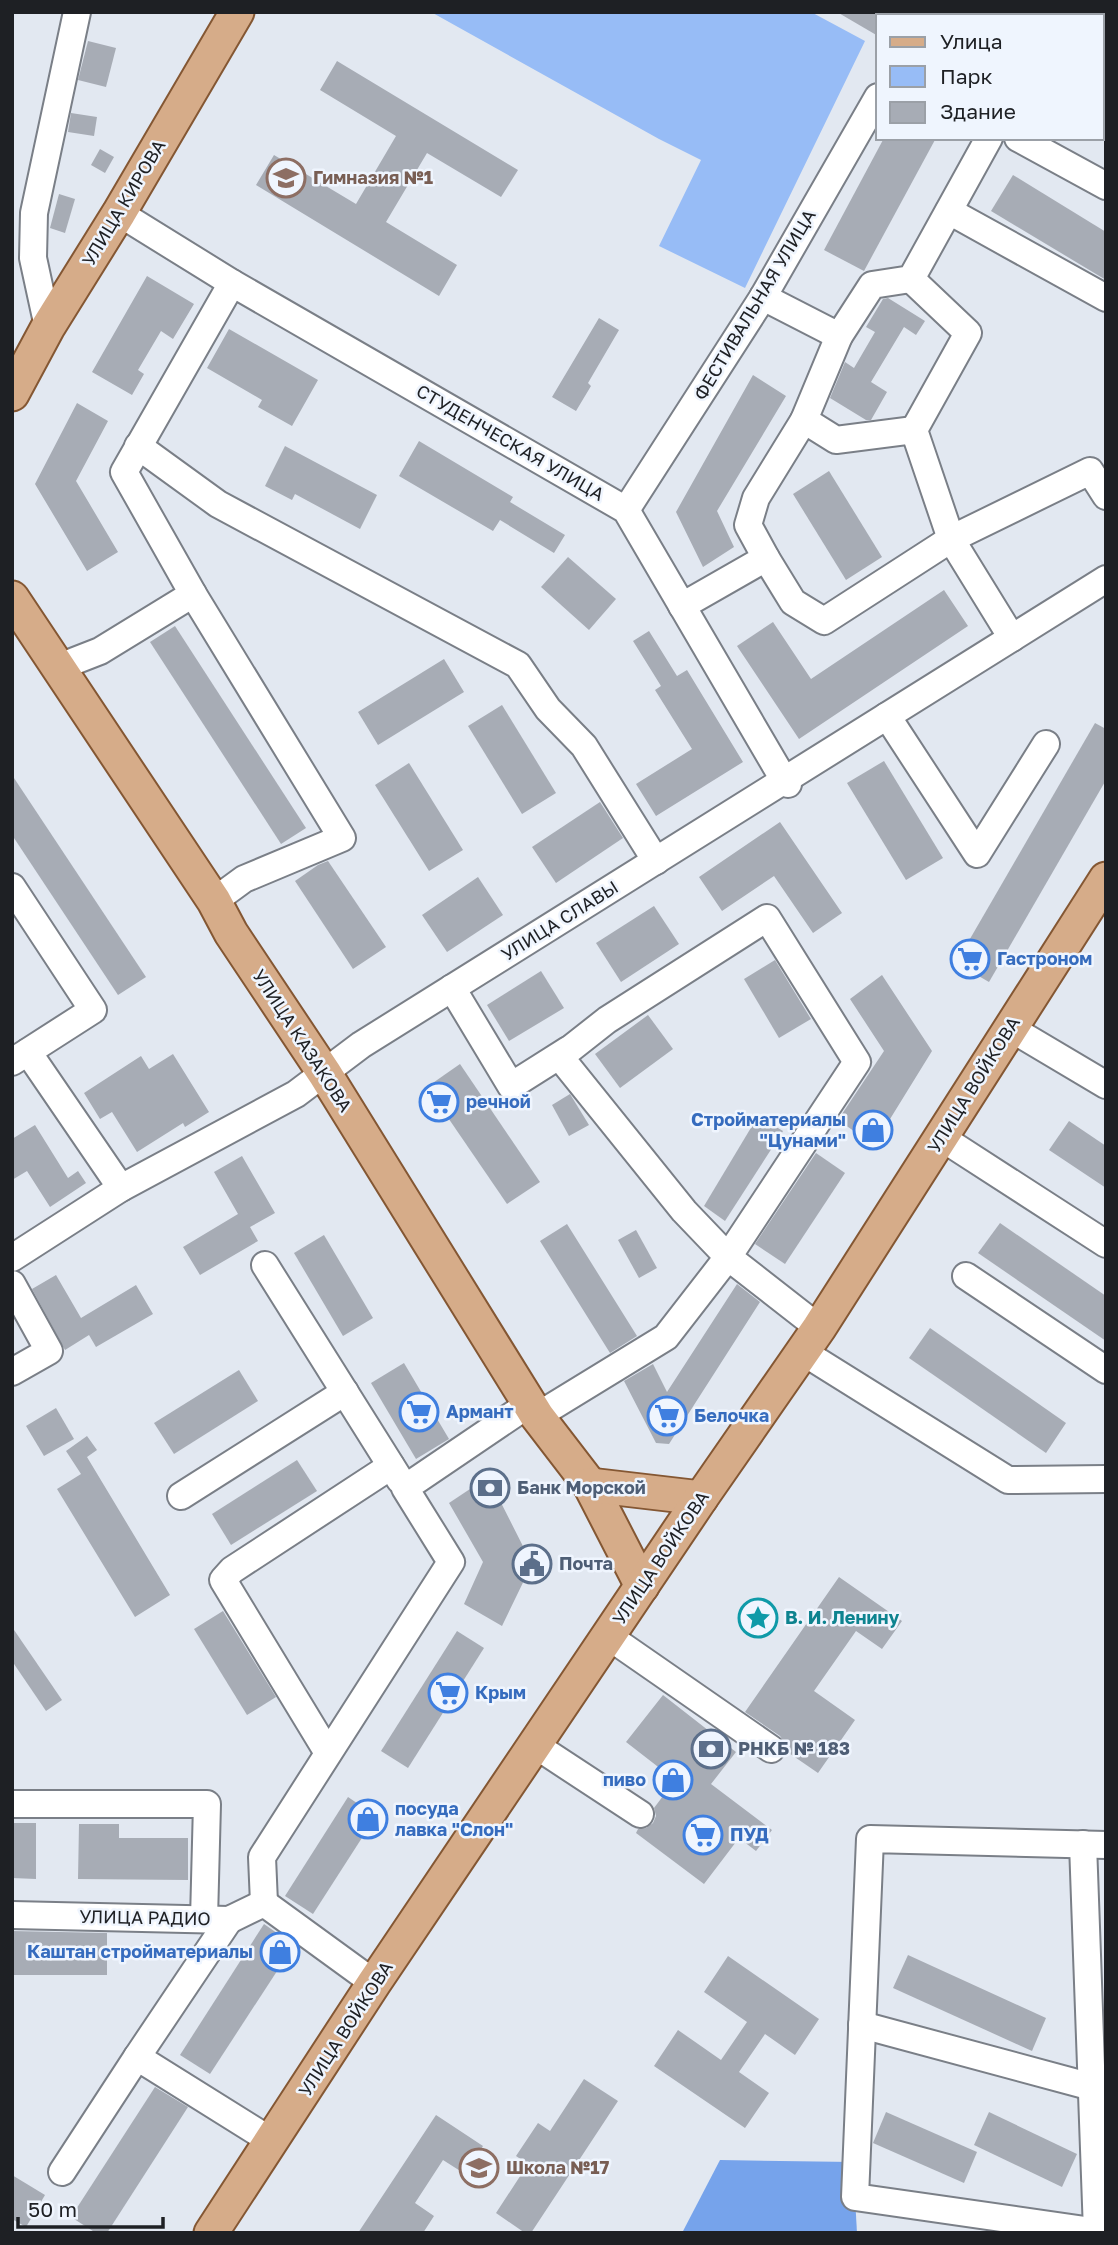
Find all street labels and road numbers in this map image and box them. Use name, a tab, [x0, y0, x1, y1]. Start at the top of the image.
street label: УЛИЦА КИРОВА	[77, 135, 170, 270]
street label: ФЕСТИВАЛЬНАЯ УЛИЦА	[688, 205, 820, 404]
street label: СТУДЕНЧЕСКАЯ УЛИЦА	[413, 379, 608, 505]
street label: УЛИЦА СЛАВЫ	[497, 875, 622, 965]
street label: УЛИЦА КАЗАКОВА	[249, 965, 357, 1116]
street label: УЛИЦА ВОЙКОВА	[922, 1012, 1024, 1157]
street label: УЛИЦА ВОЙКОВА	[607, 1486, 713, 1629]
street label: УЛИЦА РАДИО	[79, 1905, 211, 1929]
street label: УЛИЦА ВОЙКОВА	[293, 1957, 397, 2100]

